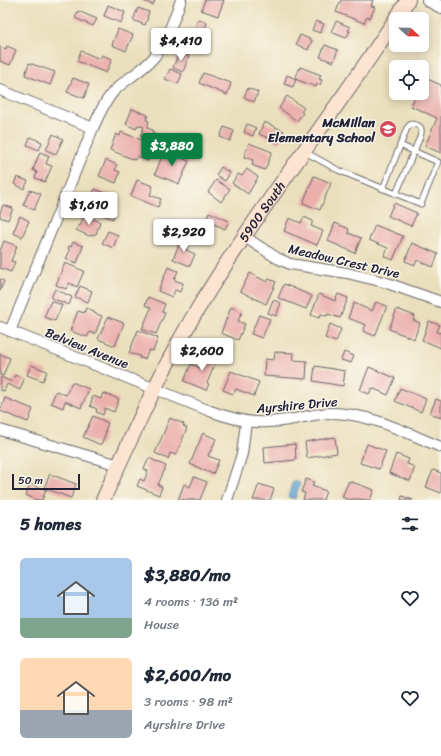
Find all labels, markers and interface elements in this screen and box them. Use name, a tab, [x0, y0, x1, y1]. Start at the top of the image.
north arrow	[389, 12, 429, 52]
map controls	[389, 12, 429, 100]
pin: $4,410	[148, 28, 214, 62]
text: $4,410	[160, 29, 202, 52]
button: locate	[389, 60, 429, 100]
place label: McMillan Elementary School	[268, 111, 376, 149]
school or university icon: McMillan Elementary School	[378, 119, 398, 139]
pin: $3,880	[139, 133, 205, 167]
text: $3,880	[150, 134, 194, 157]
street label: 5900 South	[232, 176, 291, 247]
pin: $1,610	[56, 192, 122, 226]
text: $1,610	[69, 193, 109, 216]
pin: $2,920	[151, 219, 217, 253]
text: $2,920	[162, 220, 206, 243]
street label: Meadow Crest Drive	[286, 237, 402, 285]
street label: Belview Avenue	[42, 321, 132, 375]
pin: $2,600	[169, 338, 235, 372]
text: $2,600	[180, 339, 224, 362]
street label: Ayrshire Drive	[255, 390, 339, 420]
text: 50 m	[18, 471, 43, 490]
scale bar	[12, 472, 80, 491]
text: 5 homes	[20, 509, 81, 539]
icon: filters	[399, 513, 421, 535]
text: $3,880/mo	[144, 560, 231, 590]
icon: home	[52, 574, 100, 622]
icon: heart	[399, 587, 421, 609]
text: 4 rooms · 136 m²	[144, 590, 238, 613]
text: House	[144, 613, 179, 636]
text: $2,600/mo	[144, 660, 231, 690]
icon: home	[52, 674, 100, 722]
icon: heart	[399, 687, 421, 709]
text: 3 rooms · 98 m²	[144, 690, 233, 713]
text: Ayrshire Drive	[144, 713, 225, 736]

